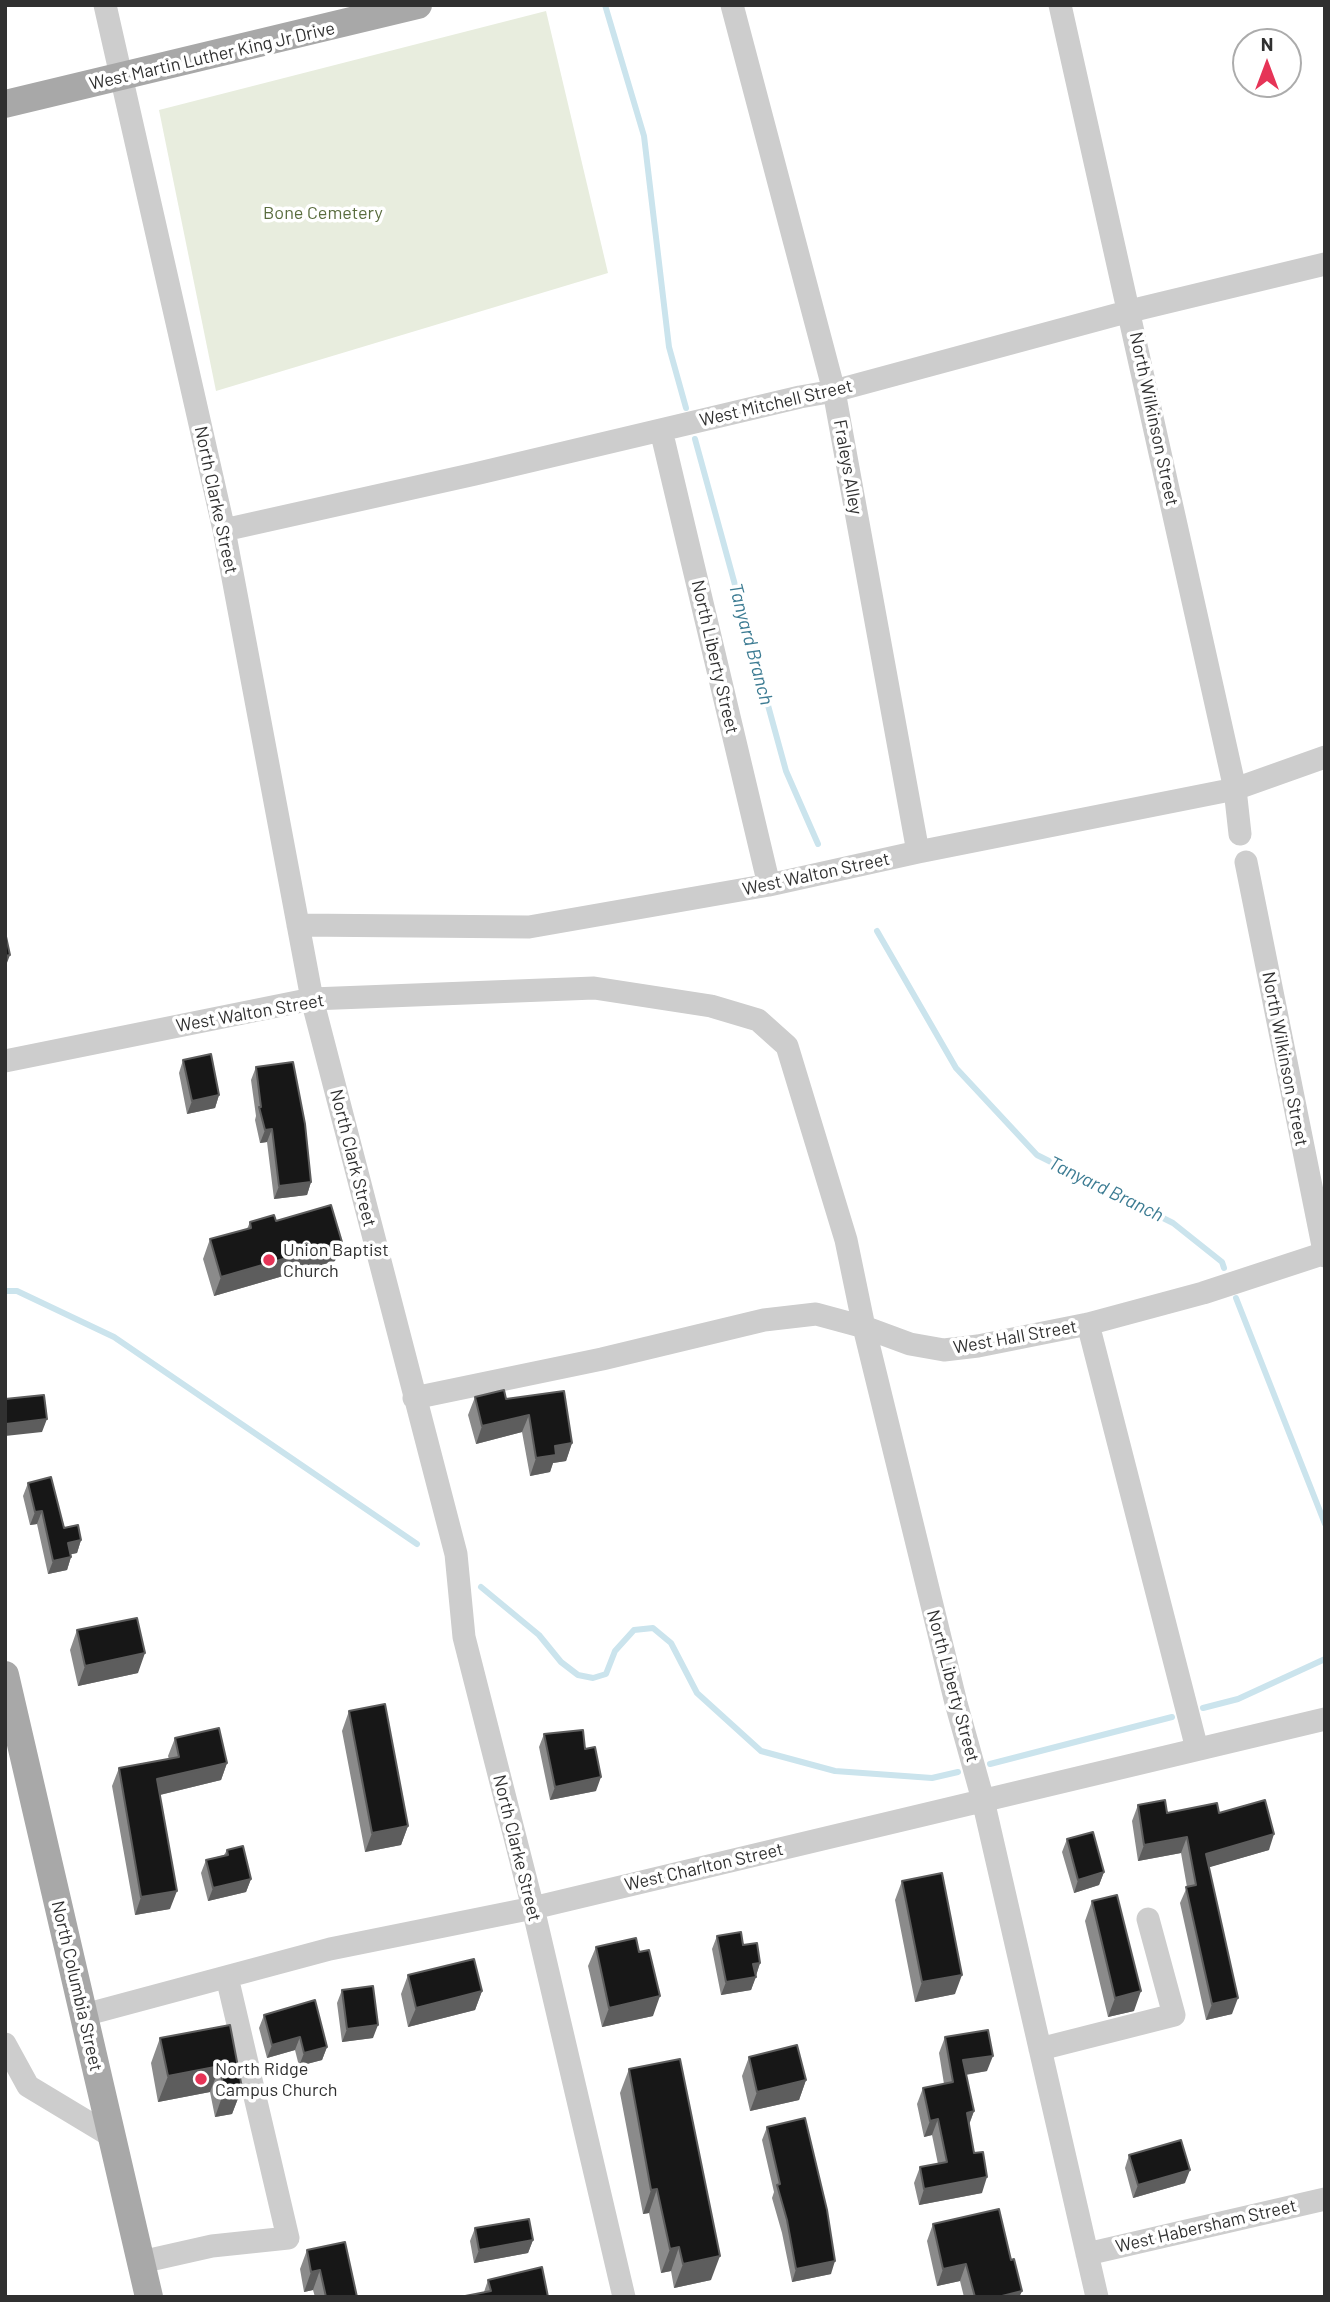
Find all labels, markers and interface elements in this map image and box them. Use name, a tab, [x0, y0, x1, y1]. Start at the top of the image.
street label: West Martin Luther King Jr Drive	[87, 17, 337, 95]
north arrow	[1232, 28, 1302, 98]
text: N	[1261, 32, 1273, 55]
park label: Bone Cemetery	[263, 202, 383, 224]
street label: North Wilkinson Street	[1125, 330, 1183, 508]
street label: West Mitchell Street	[697, 375, 855, 431]
street label: Fraleys Alley	[829, 418, 867, 516]
street label: North Clarke Street	[190, 424, 242, 576]
street label: North Liberty Street	[687, 578, 743, 736]
water label: Tanyard Branch	[724, 581, 778, 707]
street label: West Walton Street	[740, 848, 892, 900]
street label: North Wilkinson Street	[1257, 970, 1313, 1148]
street label: West Walton Street	[174, 989, 326, 1037]
street label: North Clark Street	[325, 1087, 381, 1229]
water label: Tanyard Branch	[1045, 1151, 1167, 1227]
place label: Union Baptist Church	[283, 1239, 389, 1282]
marker: Union Baptist Church	[261, 1252, 277, 1268]
street label: West Hall Street	[952, 1315, 1078, 1359]
street label: North Liberty Street	[922, 1607, 984, 1765]
street label: North Clarke Street	[488, 1772, 546, 1924]
street label: West Charlton Street	[623, 1838, 785, 1896]
street label: North Columbia Street	[47, 1899, 107, 2073]
place label: North Ridge Campus Church	[215, 2058, 338, 2100]
marker: North Ridge Campus Church	[193, 2071, 209, 2087]
street label: West Habersham Street	[1113, 2195, 1299, 2257]

